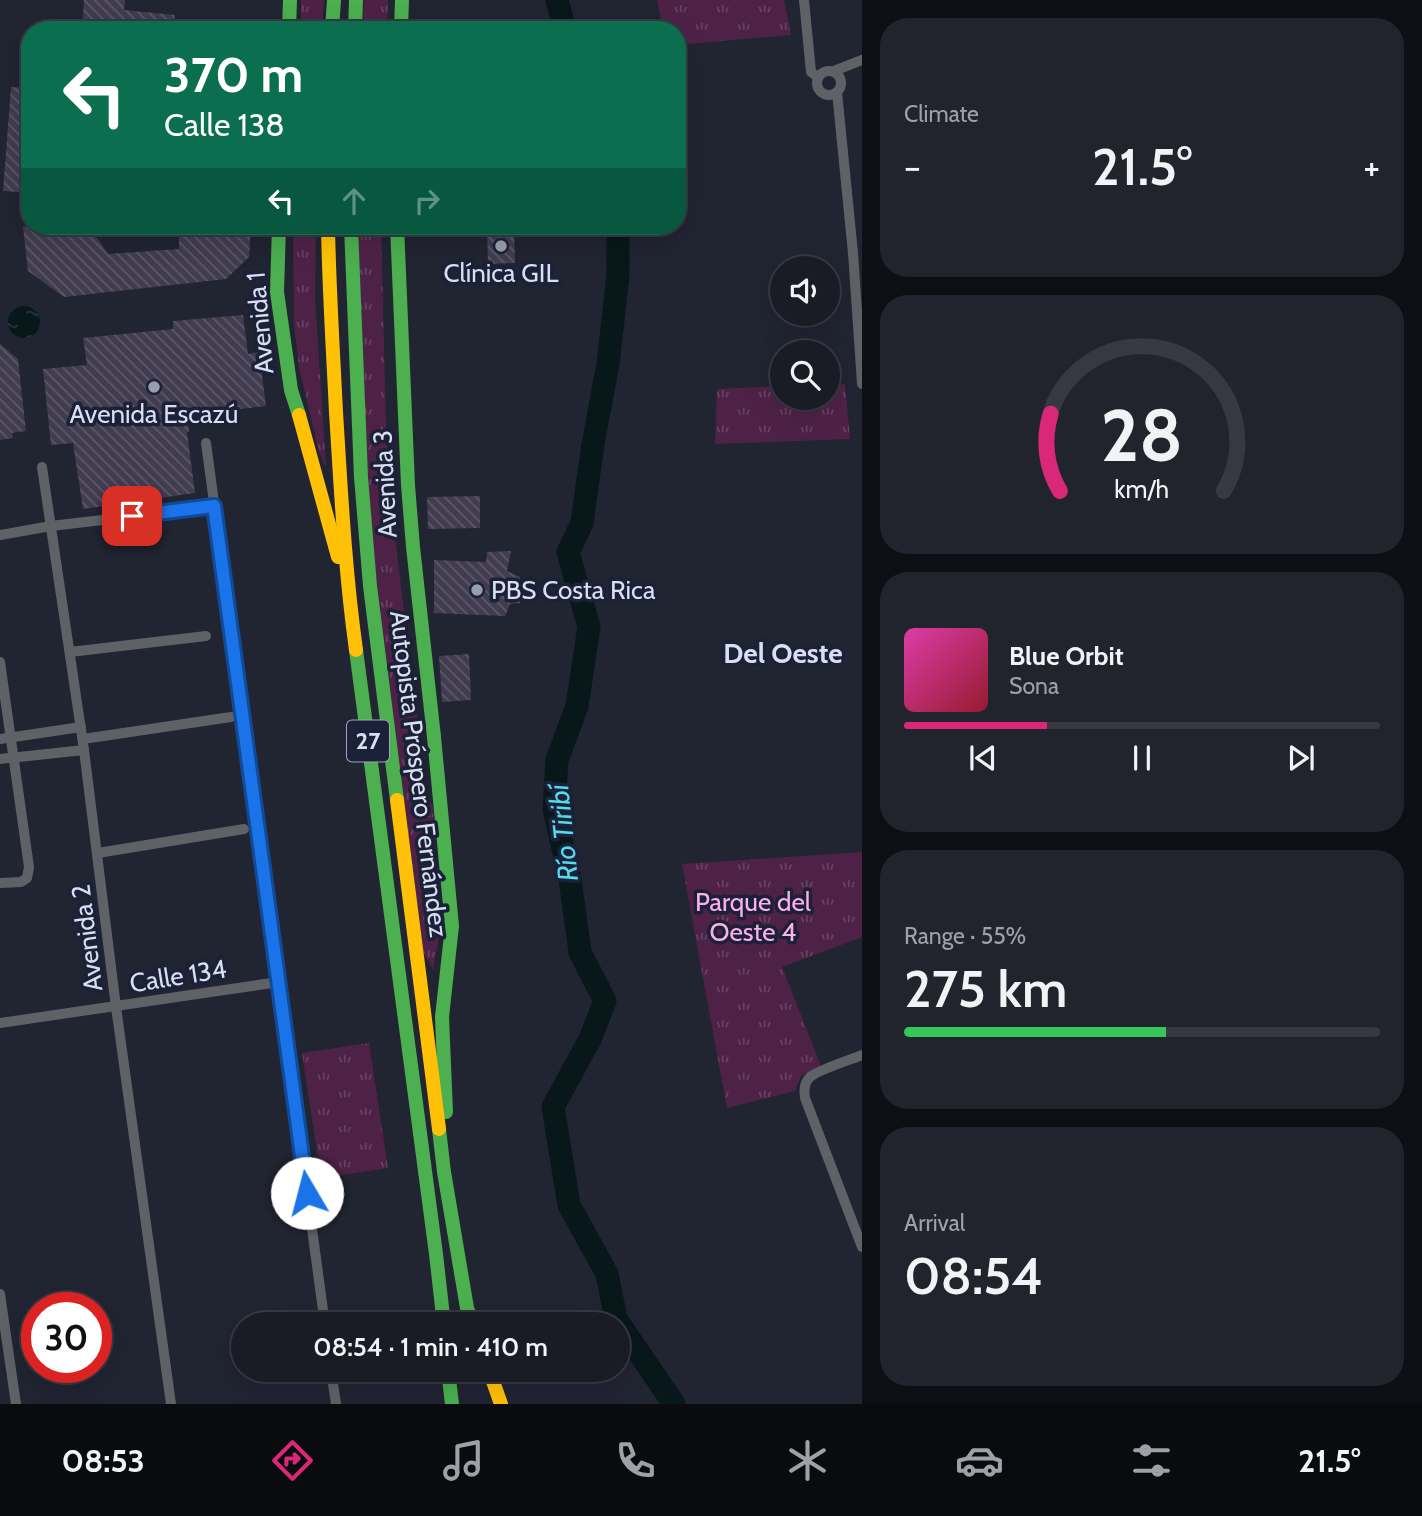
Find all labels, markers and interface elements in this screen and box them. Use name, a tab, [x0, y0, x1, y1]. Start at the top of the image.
text: 370 m	[164, 45, 303, 104]
icon: left	[49, 49, 140, 140]
text: Climate	[904, 100, 979, 128]
text: Calle 138	[164, 105, 285, 144]
text: 21.5°	[1092, 135, 1192, 198]
text: −	[904, 143, 921, 190]
text: +	[1363, 143, 1380, 190]
icon: left	[262, 182, 300, 220]
icon: ahead	[335, 182, 373, 220]
icon: right	[408, 182, 446, 220]
marker: Clínica GIL	[493, 238, 509, 254]
map controls	[770, 256, 840, 410]
button: sound	[770, 256, 840, 326]
place label: Clínica GIL	[444, 257, 558, 289]
street label: Avenida 1	[240, 271, 280, 375]
button: search	[770, 340, 840, 410]
marker: Avenida Escazú	[146, 379, 162, 395]
text: 28	[1101, 391, 1183, 479]
place label: Avenida Escazú	[70, 398, 238, 430]
street label: Avenida 3	[366, 429, 404, 539]
text: km/h	[1115, 474, 1169, 504]
pin	[102, 486, 162, 546]
icon: arrive	[113, 497, 151, 535]
place label: PBS Costa Rica	[491, 574, 656, 606]
marker: PBS Costa Rica	[469, 582, 485, 598]
street label: Autopista Próspero Fernández	[383, 609, 455, 939]
district label: Del Oeste	[723, 636, 843, 670]
text: Blue Orbit	[1009, 640, 1124, 672]
text: Sona	[1009, 672, 1059, 700]
road number: 27	[347, 720, 389, 762]
icon: previous	[964, 739, 1002, 777]
icon: pause	[1123, 739, 1161, 777]
icon: next	[1282, 739, 1320, 777]
water label: Río Tiribí	[541, 781, 585, 883]
street label: Avenida 2	[65, 883, 109, 993]
park label: Parque del Oeste 4	[695, 886, 811, 948]
text: Range · 55%	[904, 922, 1026, 950]
street label: Calle 134	[127, 953, 229, 999]
text: 275 km	[904, 957, 1067, 1020]
position arrow	[270, 1156, 344, 1230]
text: Arrival	[904, 1209, 965, 1237]
text: 08:54	[904, 1244, 1043, 1307]
speed limit sign: 30	[21, 1292, 112, 1383]
text: 08:54 · 1 min · 410 m	[313, 1331, 548, 1363]
icon: directions	[268, 1436, 317, 1485]
icon: music	[439, 1436, 488, 1485]
icon: phone	[611, 1436, 660, 1485]
icon: climate	[783, 1436, 832, 1485]
icon: car	[955, 1436, 1004, 1485]
icon: filters	[1127, 1436, 1176, 1485]
text: 08:53	[61, 1441, 145, 1480]
text: 21.5°	[1298, 1441, 1361, 1480]

